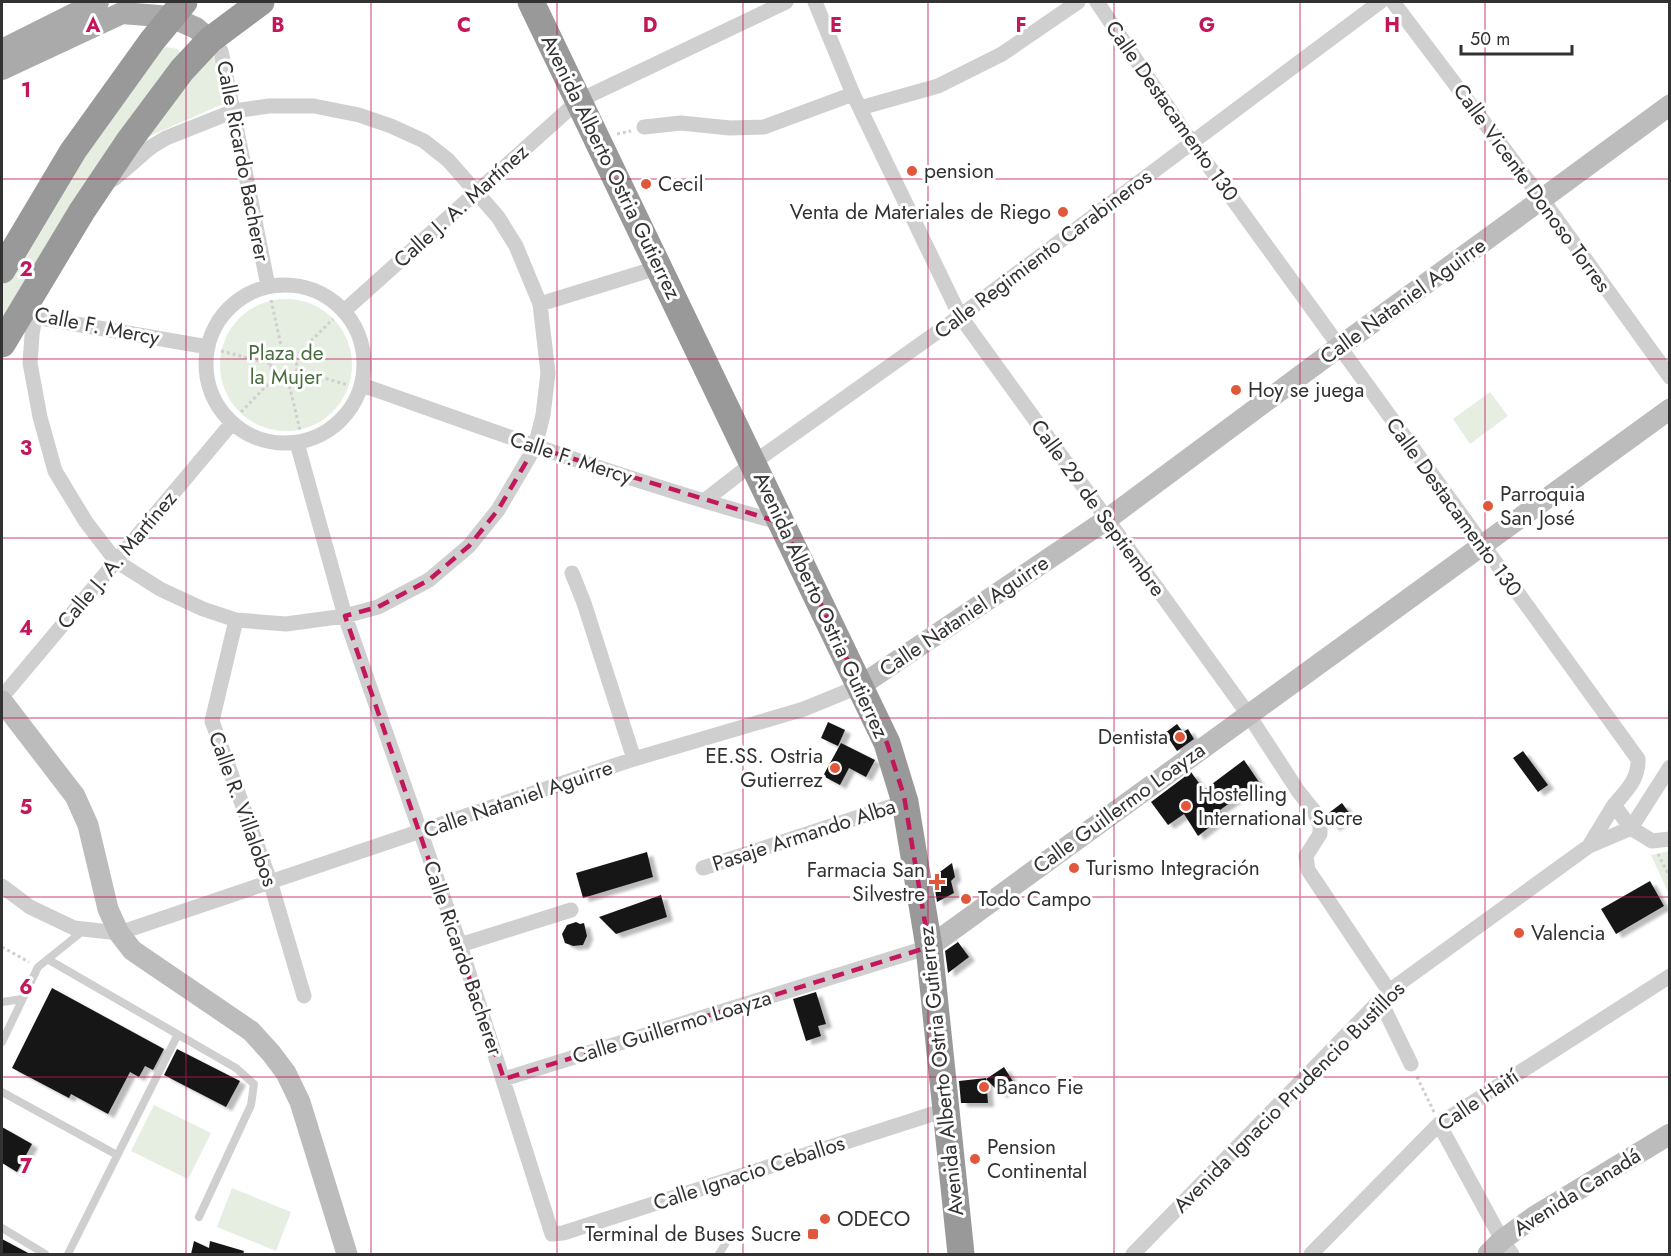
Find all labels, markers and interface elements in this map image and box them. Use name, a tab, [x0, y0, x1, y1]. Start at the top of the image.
text: A	[85, 11, 101, 40]
text: B	[271, 11, 285, 40]
text: C	[457, 11, 471, 40]
text: D	[643, 11, 657, 40]
text: E	[830, 11, 842, 40]
text: F	[1015, 11, 1027, 40]
text: G	[1199, 11, 1215, 40]
text: H	[1384, 11, 1400, 40]
street label: Calle Destacamento 130	[1098, 14, 1246, 208]
scale bar	[1461, 18, 1572, 56]
text: 50 m	[1470, 26, 1510, 52]
street label: Avenida Alberto Ostria Gutierrez	[534, 30, 688, 305]
street label: Calle Ricardo Bacherer	[209, 58, 277, 265]
text: 1	[21, 76, 31, 105]
street label: Calle Vicente Donoso Torres	[1446, 77, 1618, 299]
street label: Calle J. A. Martínez	[387, 137, 535, 275]
place label: pension	[924, 156, 994, 186]
street label: Calle Regimiento Carabineros	[928, 162, 1158, 346]
marker: pension	[905, 164, 919, 178]
place label: Cecil	[658, 169, 704, 199]
marker: Cecil	[639, 177, 653, 191]
place label: Venta de Materiales de Riego	[790, 197, 1051, 227]
marker: Venta de Materiales de Riego	[1056, 205, 1070, 219]
street label: Calle Nataniel Aguirre	[1314, 230, 1492, 371]
text: 2	[19, 255, 33, 284]
street label: Calle F. Mercy	[32, 299, 163, 353]
park label: Plaza de la Mujer	[248, 338, 324, 392]
place label: Hoy se juega	[1248, 375, 1364, 405]
marker: Hoy se juega	[1229, 383, 1243, 397]
street label: Calle Destacamento 130	[1379, 411, 1529, 603]
street label: Calle 29 de Septiembre	[1023, 413, 1173, 603]
street label: Calle F. Mercy	[506, 424, 637, 492]
text: 3	[20, 434, 32, 463]
street label: Avenida Alberto Ostria Gutierrez	[746, 467, 896, 743]
place label: Parroquia San José	[1500, 479, 1585, 533]
street label: Calle J. A. Martínez	[50, 484, 184, 636]
marker: Parroquia San José	[1481, 499, 1495, 513]
street label: Calle Nataniel Aguirre	[873, 548, 1055, 684]
text: 4	[19, 614, 33, 643]
place label: Dentista	[1098, 722, 1168, 752]
street label: Calle R. Villalobos	[201, 727, 285, 891]
marker: Dentista	[1173, 730, 1187, 744]
street label: Calle Guillermo Loayza	[1027, 735, 1211, 881]
place label: EE.SS. Ostria Gutierrez	[705, 741, 823, 795]
street label: Calle Nataniel Aguirre	[419, 752, 617, 845]
marker: EE.SS. Ostria Gutierrez	[828, 761, 842, 775]
place label: Hostelling International Sucre	[1198, 779, 1363, 833]
street label: Pasaje Armando Alba	[709, 791, 899, 879]
text: 5	[20, 793, 33, 822]
marker: Hostelling International Sucre	[1179, 799, 1193, 813]
place label: Turismo Integración	[1086, 853, 1260, 883]
place label: Farmacia San Silvestre	[807, 855, 925, 909]
street label: Calle Ricardo Bacherer	[416, 857, 511, 1060]
marker: Turismo Integración	[1067, 861, 1081, 875]
marker: Farmacia San Silvestre	[930, 875, 944, 889]
place label: Todo Campo	[978, 884, 1091, 914]
marker: Todo Campo	[959, 892, 973, 906]
place label: Valencia	[1531, 918, 1605, 948]
street label: Avenida Alberto Ostria Gutierrez	[911, 924, 971, 1217]
marker: Valencia	[1512, 926, 1526, 940]
text: 6	[19, 973, 33, 1002]
street label: Avenida Ignacio Prudencio Bustillos	[1166, 974, 1412, 1220]
street label: Calle Guillermo Loayza	[569, 982, 775, 1072]
street label: Calle Haití	[1431, 1061, 1526, 1138]
place label: Banco Fie	[996, 1072, 1084, 1102]
marker: Banco Fie	[977, 1080, 991, 1094]
street label: Calle Ignacio Ceballos	[649, 1128, 849, 1218]
place label: Pension Continental	[987, 1132, 1087, 1186]
street label: Avenida Canadá	[1507, 1141, 1647, 1243]
text: 7	[20, 1152, 33, 1181]
marker: Pension Continental	[968, 1152, 982, 1166]
place label: ODECO	[837, 1204, 910, 1234]
marker: ODECO	[818, 1212, 832, 1226]
place label: Terminal de Buses Sucre	[585, 1219, 801, 1249]
marker: Terminal de Buses Sucre	[806, 1227, 820, 1241]

